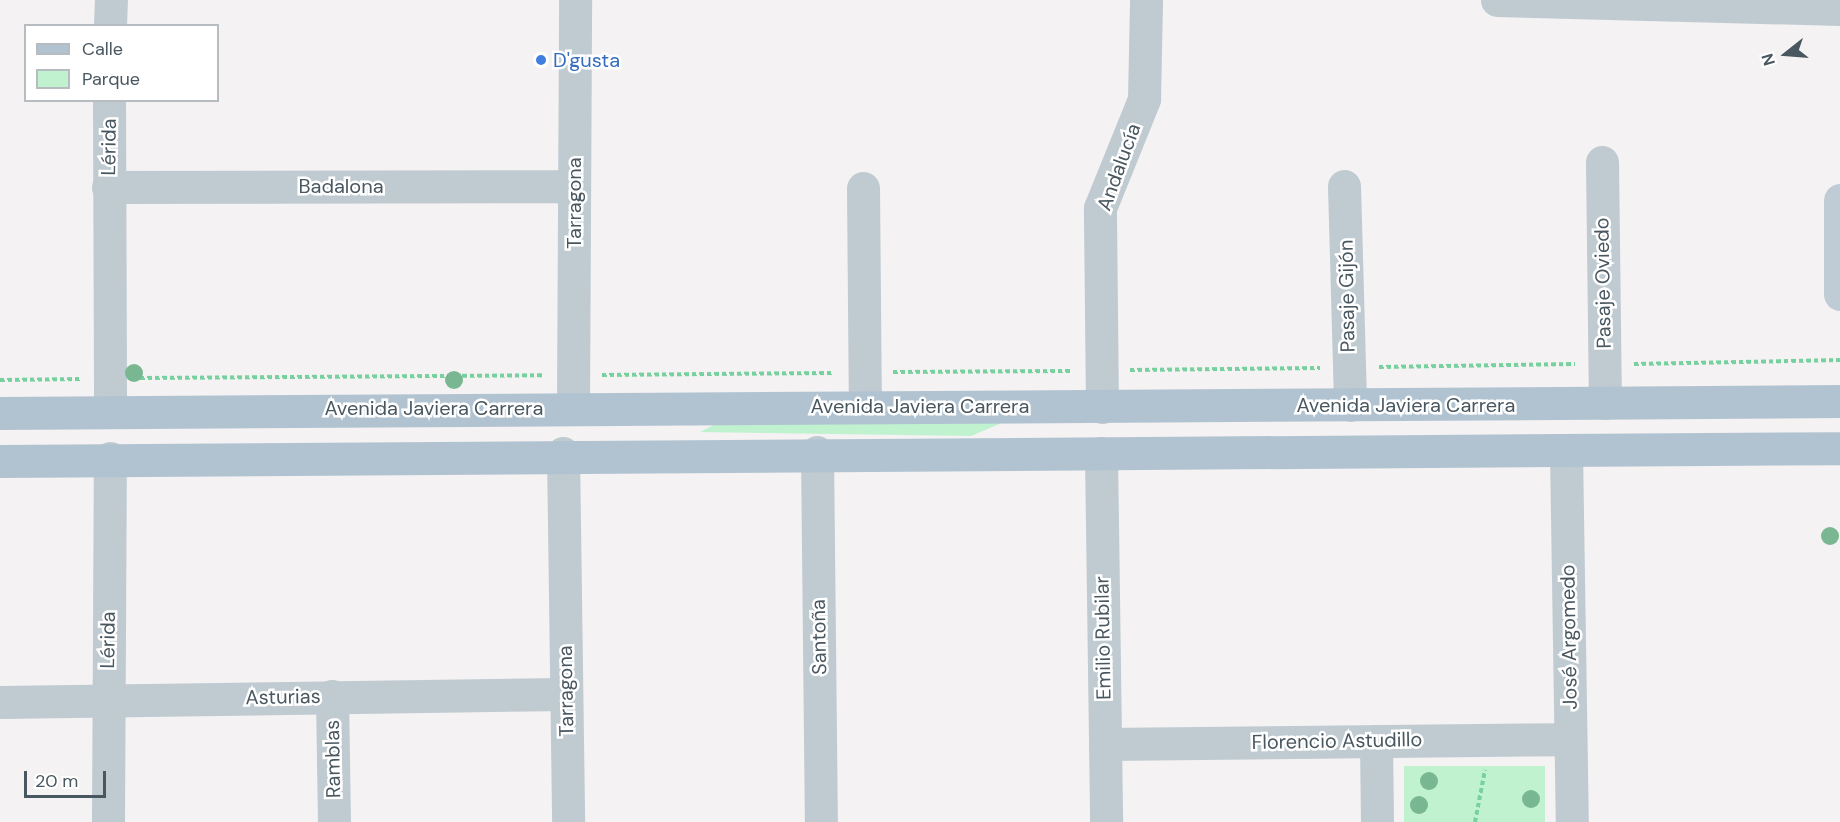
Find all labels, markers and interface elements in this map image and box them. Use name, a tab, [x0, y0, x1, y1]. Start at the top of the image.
legend	[24, 24, 219, 102]
north arrow	[1756, 24, 1816, 84]
text: Calle	[82, 37, 123, 61]
place label: D'gusta	[553, 48, 620, 72]
text: N	[1757, 51, 1780, 68]
marker: D'gusta	[534, 53, 548, 67]
text: Parque	[82, 67, 140, 91]
street label: Lérida	[97, 118, 121, 176]
street label: Andalucía	[1092, 120, 1146, 214]
street label: Tarragona	[562, 157, 586, 249]
street label: Badalona	[298, 174, 384, 198]
street label: Pasaje Oviedo	[1590, 217, 1616, 349]
street label: Pasaje Gijón	[1334, 239, 1360, 353]
street label: Avenida Javiera Carrera	[1297, 393, 1515, 417]
street label: Avenida Javiera Carrera	[811, 394, 1029, 418]
street label: Avenida Javiera Carrera	[325, 396, 543, 420]
street label: José Argomedo	[1556, 564, 1582, 710]
street label: Emilio Rubilar	[1090, 576, 1116, 700]
street label: Santoña	[806, 599, 832, 675]
street label: Lérida	[96, 611, 120, 669]
street label: Tarragona	[553, 645, 579, 737]
street label: Asturias	[245, 684, 321, 710]
street label: Ramblas	[320, 720, 346, 798]
street label: Florencio Astudillo	[1252, 728, 1422, 754]
scale bar	[27, 759, 110, 797]
text: 20 m	[35, 769, 78, 793]

